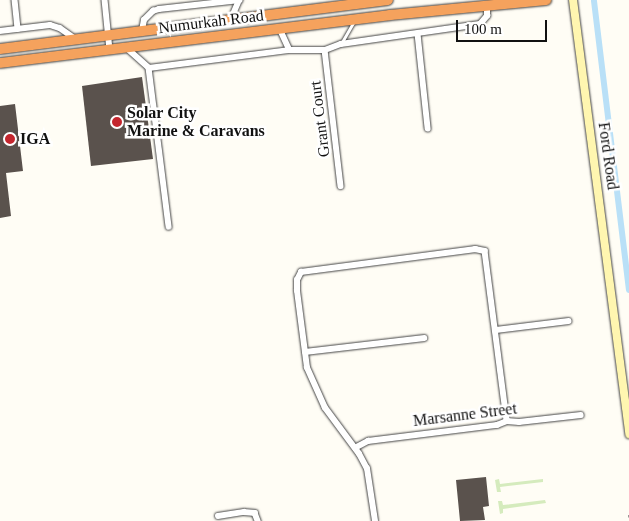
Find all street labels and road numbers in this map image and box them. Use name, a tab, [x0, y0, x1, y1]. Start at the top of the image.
street label: Numurkah Road	[157, 6, 265, 38]
street label: Grant Court	[306, 80, 334, 158]
street label: Ford Road	[594, 121, 622, 191]
street label: Marsanne Street	[412, 399, 518, 431]

